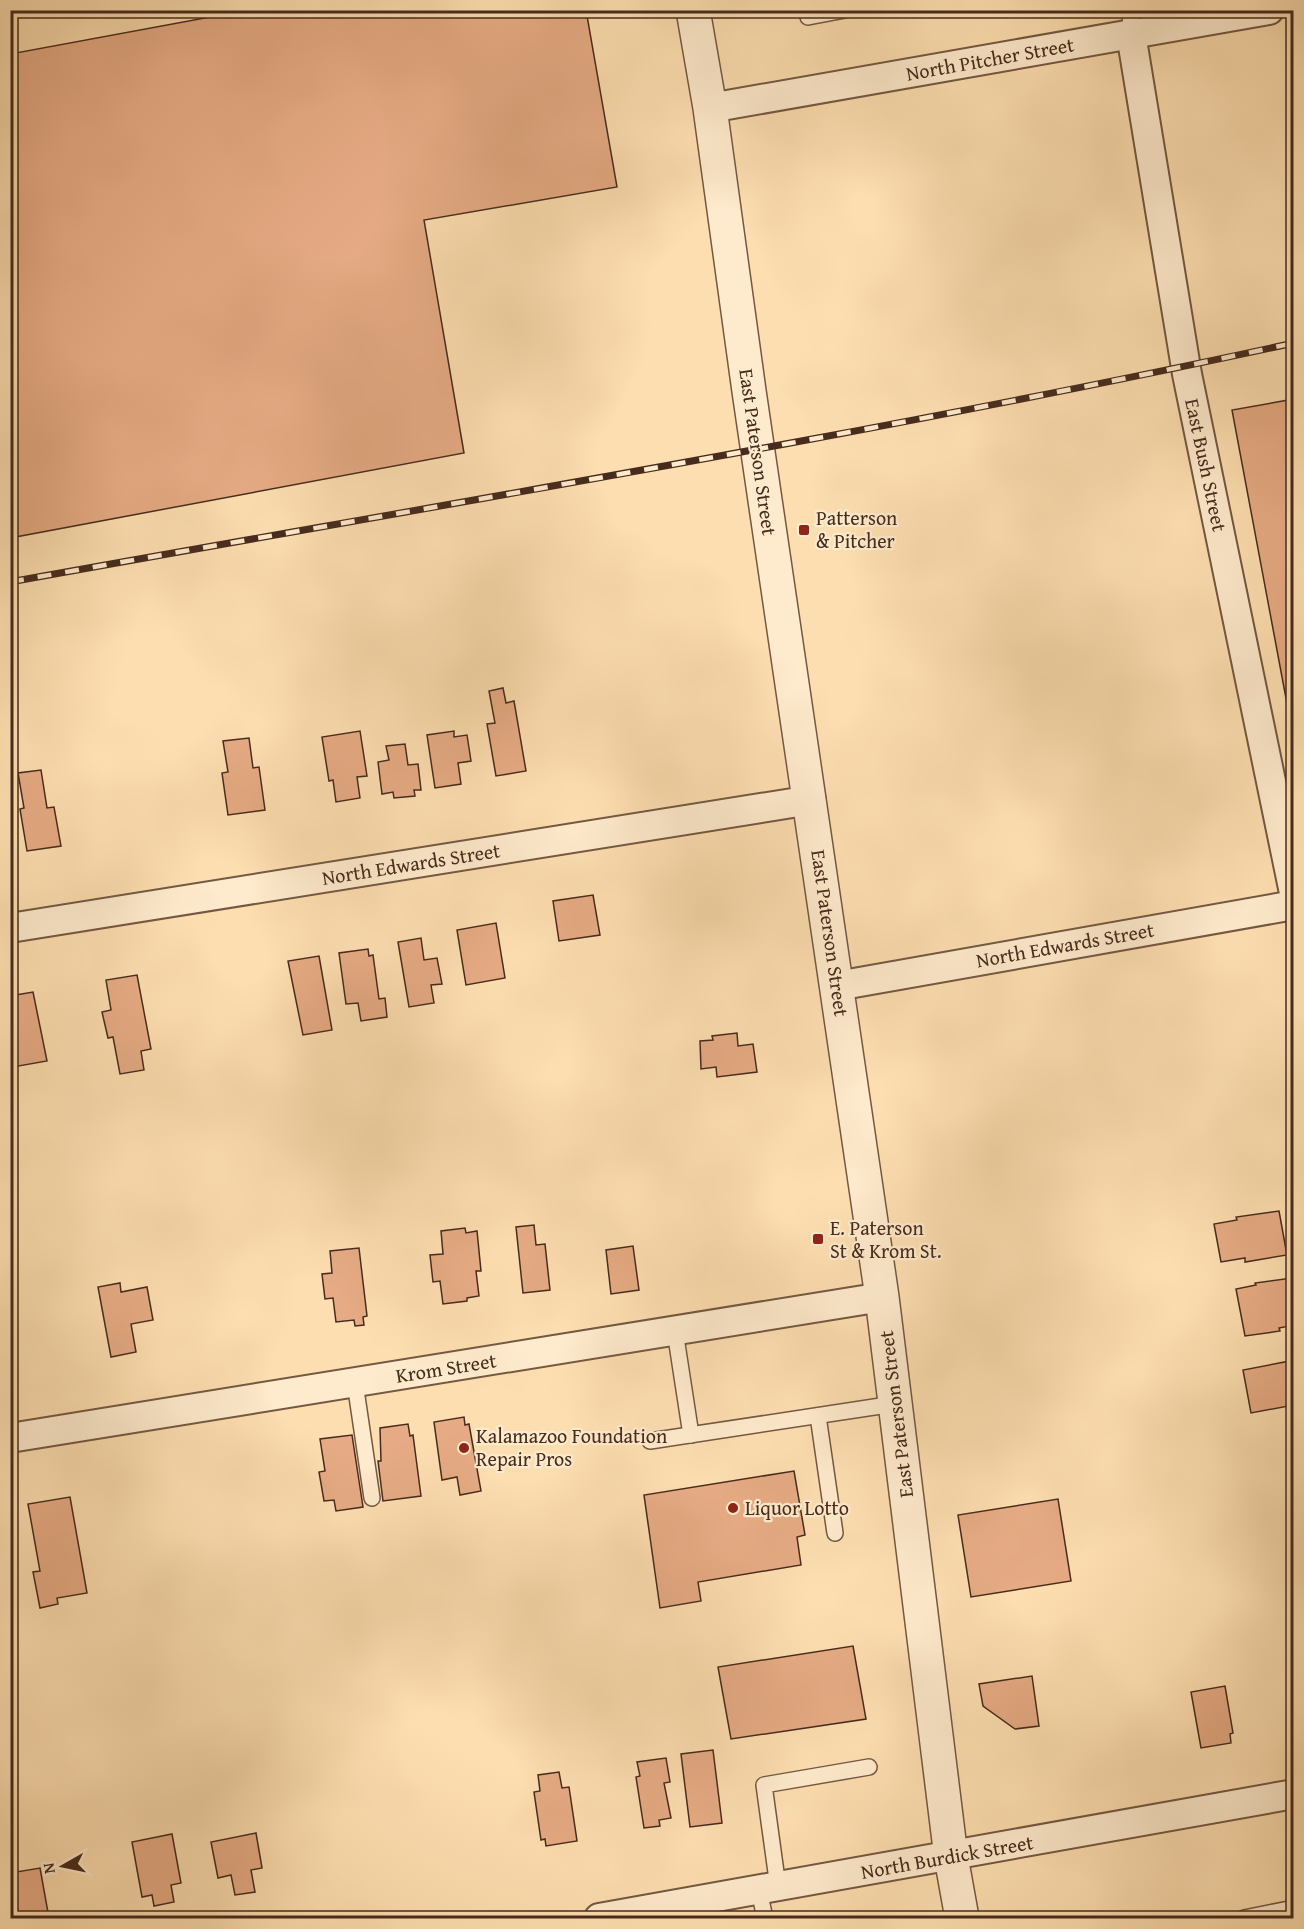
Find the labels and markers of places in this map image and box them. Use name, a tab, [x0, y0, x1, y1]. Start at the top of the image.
place label: Patterson & Pitcher	[816, 503, 897, 555]
marker: Patterson & Pitcher	[797, 523, 811, 537]
place label: E. Paterson St & Krom St.	[830, 1213, 942, 1265]
marker: E. Paterson St & Krom St.	[811, 1232, 825, 1246]
place label: Kalamazoo Foundation Repair Pros	[476, 1421, 667, 1473]
marker: Kalamazoo Foundation Repair Pros	[457, 1441, 471, 1455]
place label: Liquor Lotto	[745, 1493, 849, 1522]
marker: Liquor Lotto	[726, 1501, 740, 1515]

